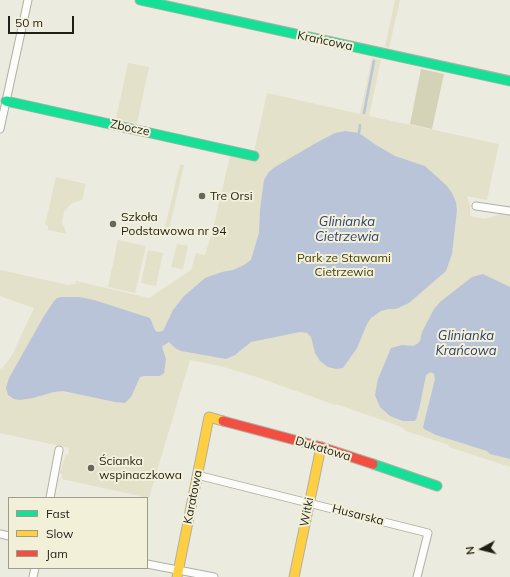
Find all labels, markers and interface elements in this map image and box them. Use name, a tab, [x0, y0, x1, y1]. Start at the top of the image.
scale bar	[10, 8, 76, 34]
text: 50 m	[15, 15, 43, 30]
street label: Krańcowa	[296, 28, 354, 54]
street label: Zbocze	[109, 117, 151, 139]
place label: Tre Orsi	[210, 189, 253, 203]
marker: Tre Orsi	[197, 191, 207, 201]
place label: Szkoła Podstawowa nr 94	[121, 210, 226, 238]
water label: Glinianka Cietrzewia	[315, 214, 379, 245]
marker: Szkoła Podstawowa nr 94	[108, 219, 118, 229]
park label: Park ze Stawami Cietrzewia	[297, 251, 391, 279]
water label: Glinianka Krańcowa	[436, 328, 496, 359]
street label: Dukatowa	[293, 434, 353, 464]
place label: Ścianka wspinaczkowa	[99, 454, 182, 482]
marker: Ścianka wspinaczkowa	[86, 463, 96, 473]
street label: Karatowa	[181, 469, 205, 525]
street label: Witki	[297, 496, 317, 528]
legend	[8, 497, 148, 569]
street label: Husarska	[331, 502, 385, 528]
text: Fast	[46, 506, 70, 521]
text: Slow	[46, 526, 74, 541]
north arrow	[462, 529, 502, 569]
text: N	[463, 545, 478, 555]
text: Jam	[46, 546, 68, 561]

